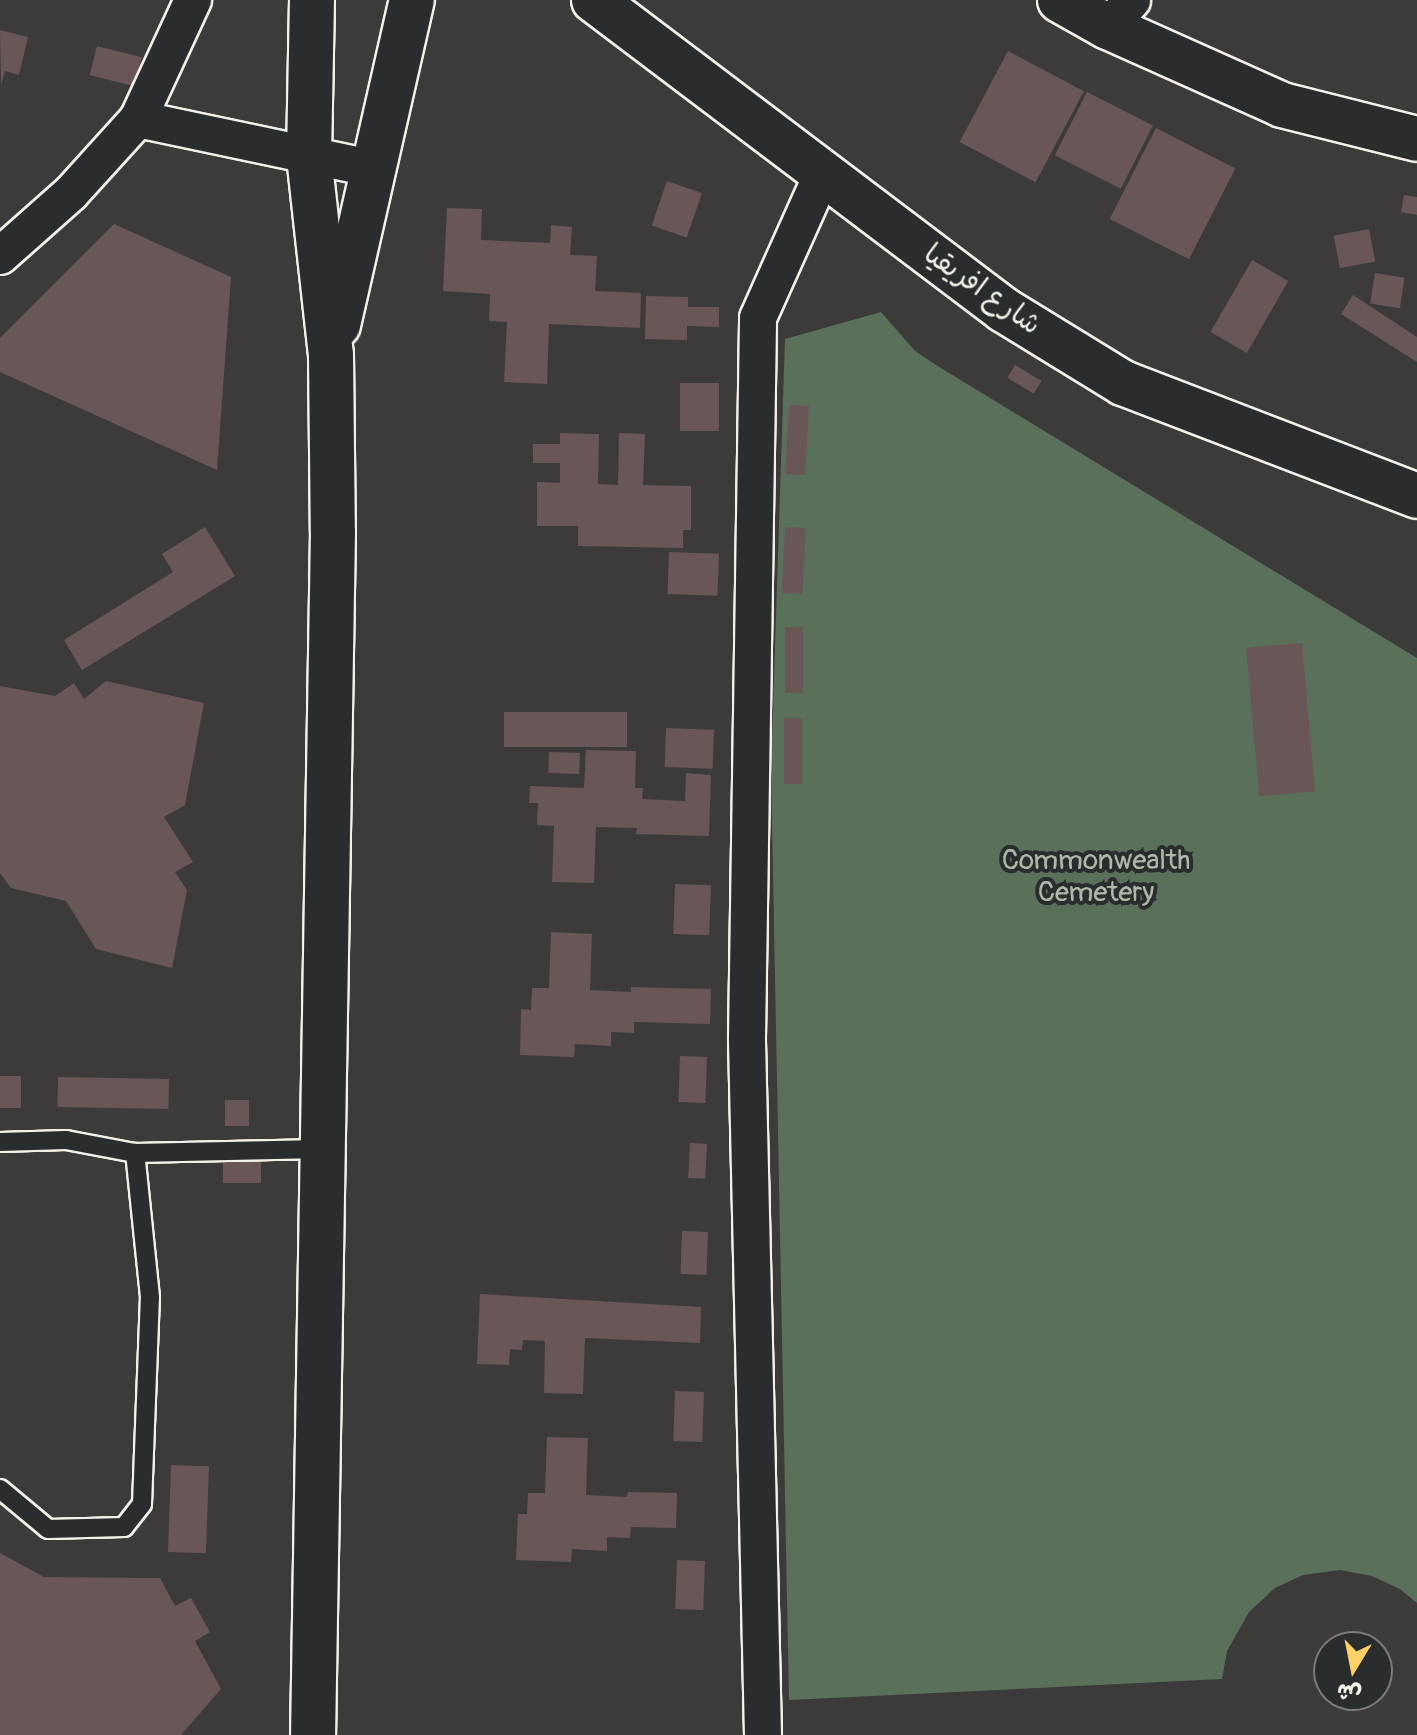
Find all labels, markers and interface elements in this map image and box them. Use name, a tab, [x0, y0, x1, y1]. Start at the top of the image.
street label: شارع افريقيا	[917, 238, 1047, 342]
park label: Commonwealth Cemetery	[1002, 844, 1190, 910]
north arrow	[1313, 1631, 1393, 1711]
text: ش	[1335, 1677, 1364, 1709]

